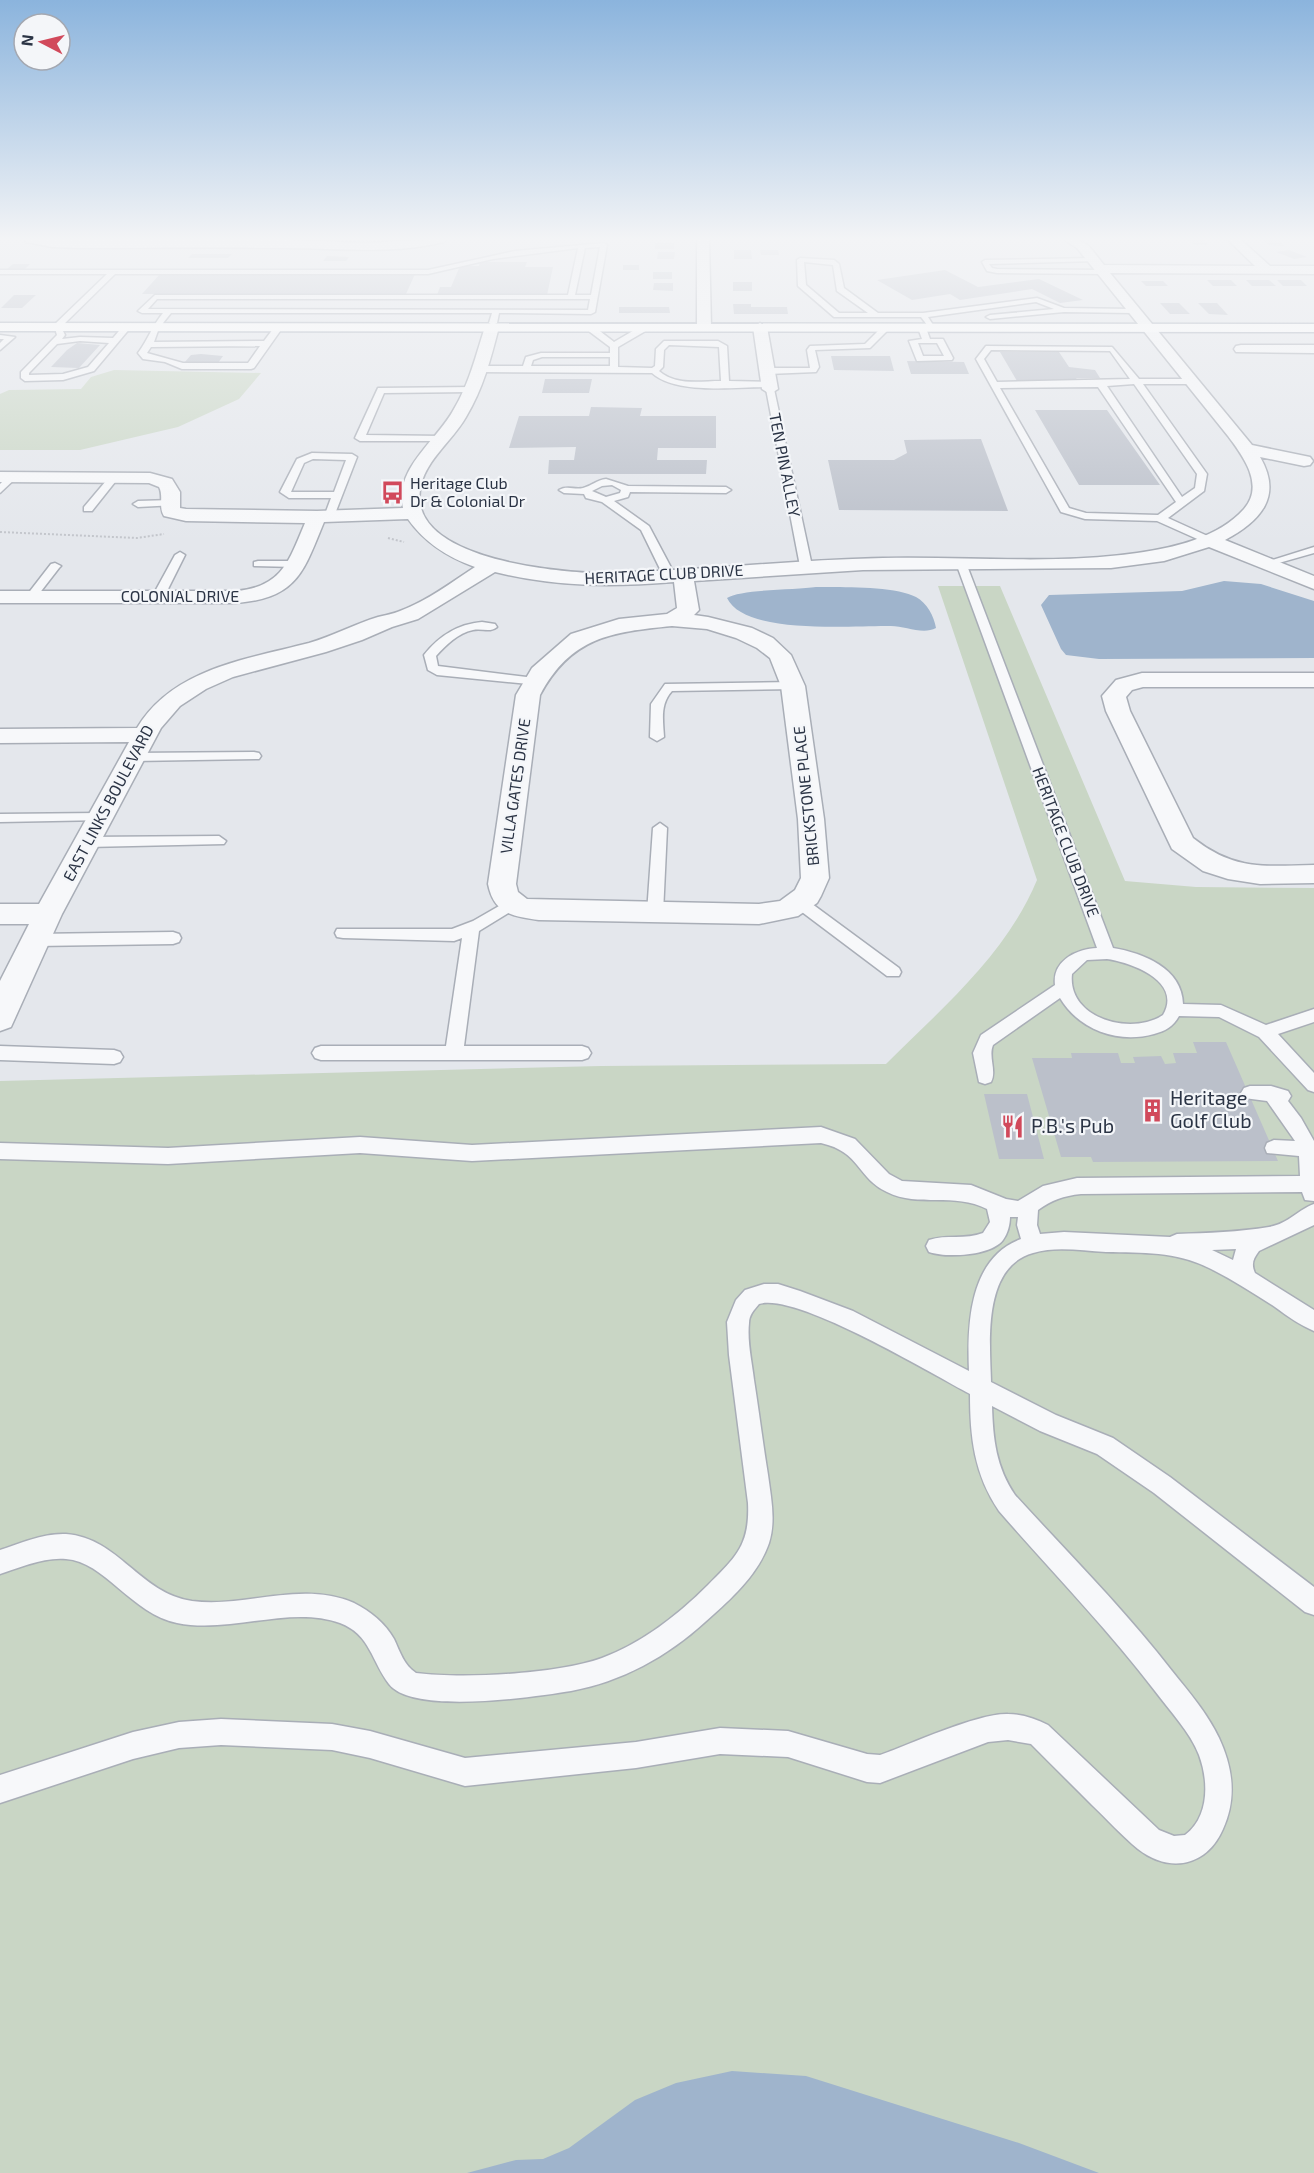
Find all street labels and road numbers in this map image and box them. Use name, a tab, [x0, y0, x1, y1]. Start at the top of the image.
street label: TEN PIN ALLEY	[766, 411, 805, 519]
street label: HERITAGE CLUB DRIVE	[584, 560, 744, 587]
street label: COLONIAL DRIVE	[121, 586, 239, 605]
street label: VILLA GATES DRIVE	[496, 717, 533, 855]
street label: EAST LINKS BOULEVARD	[58, 721, 157, 884]
street label: BRICKSTONE PLACE	[789, 725, 822, 867]
street label: HERITAGE CLUB DRIVE	[1029, 764, 1104, 920]

